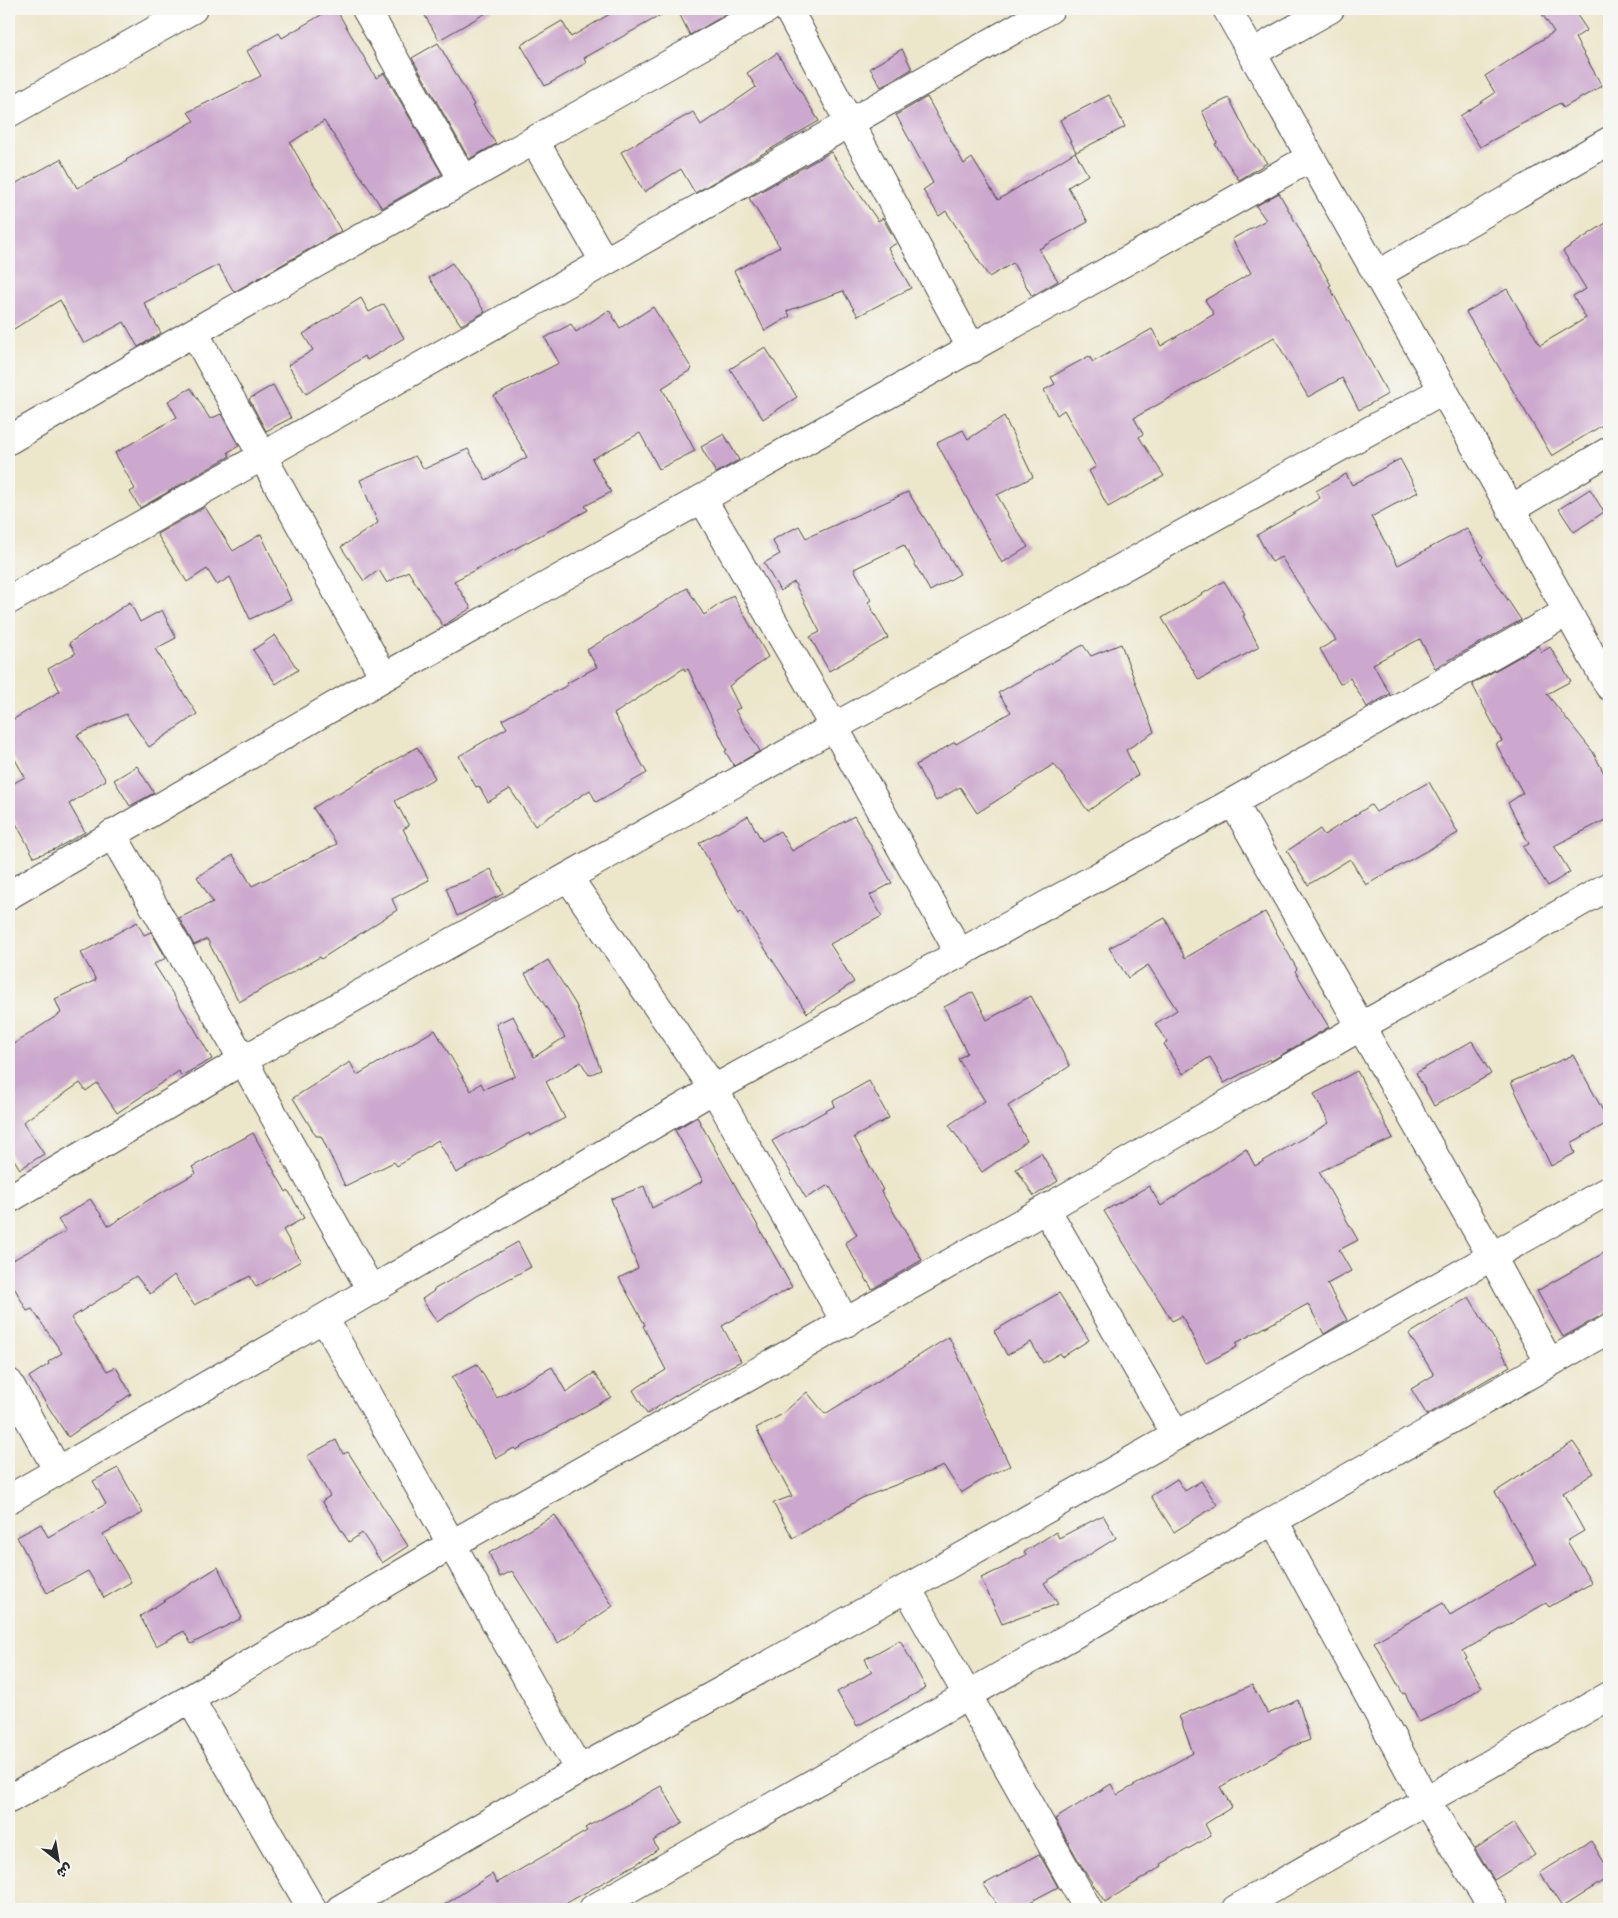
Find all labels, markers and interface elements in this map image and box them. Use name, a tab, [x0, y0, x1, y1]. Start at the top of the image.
north arrow	[32, 1836, 82, 1886]
text: ش	[52, 1857, 76, 1883]

